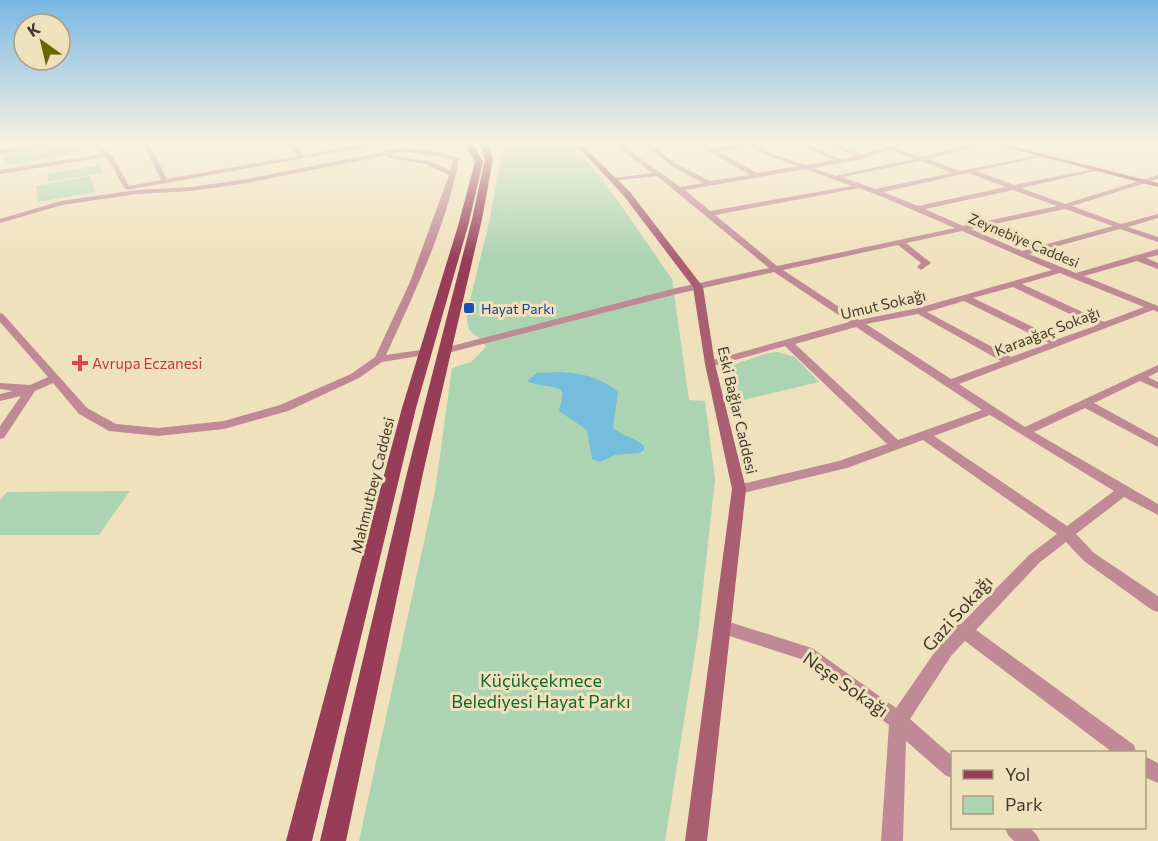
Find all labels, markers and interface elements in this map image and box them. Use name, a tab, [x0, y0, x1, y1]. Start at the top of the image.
north arrow	[12, 12, 72, 72]
text: K	[23, 18, 43, 40]
street label: Zeynebiye Caddesi	[966, 209, 1082, 271]
street label: Umut Sokağı	[839, 285, 927, 323]
place label: Hayat Parkı	[481, 300, 554, 317]
marker: Hayat Parkı	[462, 301, 476, 315]
street label: Karaağaç Sokağı	[992, 303, 1102, 359]
street label: Eski Bağlar Caddesi	[715, 344, 761, 476]
place label: Avrupa Eczanesi	[92, 354, 202, 372]
marker: Avrupa Eczanesi	[73, 356, 87, 370]
street label: Mahmutbey Caddesi	[346, 415, 398, 555]
street label: Gazi Sokağı	[917, 571, 997, 655]
street label: Neşe Sokağı	[799, 647, 893, 721]
park label: Küçükçekmece Belediyesi Hayat Parkı	[451, 669, 631, 712]
legend	[951, 751, 1146, 829]
text: Yol	[1005, 763, 1030, 785]
text: Park	[1005, 793, 1043, 815]

